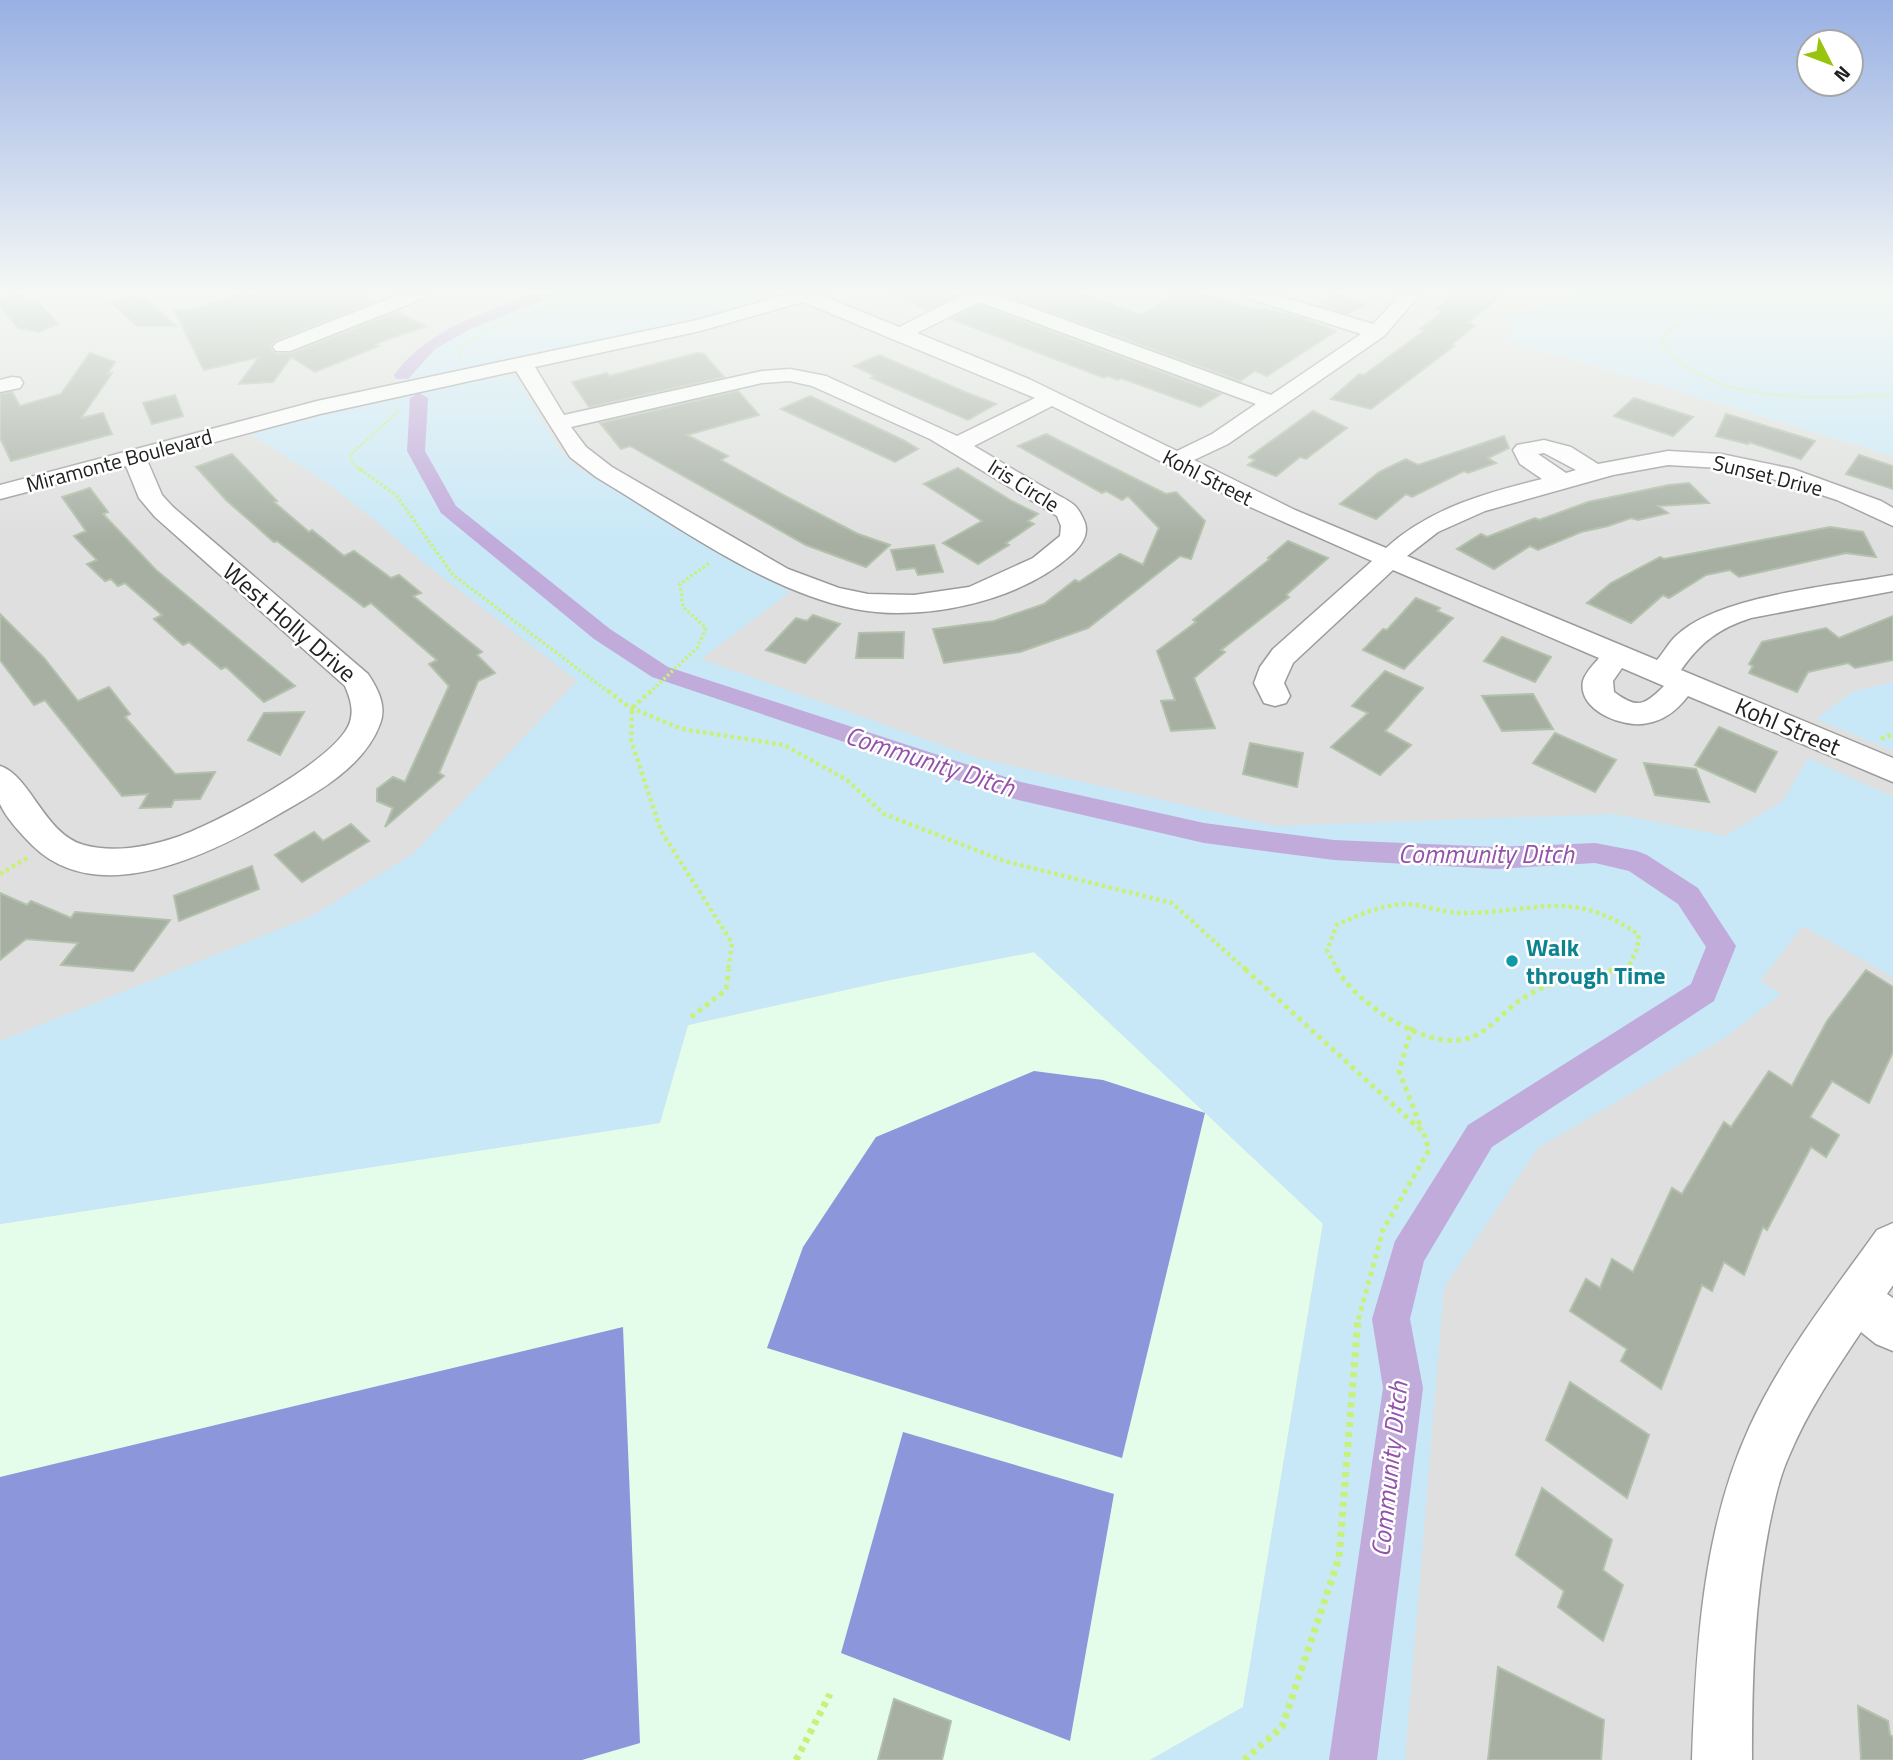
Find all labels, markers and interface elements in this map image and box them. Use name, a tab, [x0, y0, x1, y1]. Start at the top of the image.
north arrow	[1795, 28, 1865, 98]
text: N	[1828, 60, 1858, 89]
street label: Miramonte Boulevard	[22, 420, 216, 500]
street label: Kohl Street	[1157, 441, 1259, 514]
street label: Sunset Drive	[1710, 446, 1826, 504]
street label: Iris Circle	[982, 450, 1066, 520]
street label: West Holly Drive	[215, 554, 365, 690]
street label: Kohl Street	[1730, 688, 1847, 765]
water label: Community Ditch	[840, 715, 1021, 807]
water label: Community Ditch	[1398, 834, 1575, 873]
place label: Walk through Time	[1526, 929, 1666, 993]
marker: Walk through Time	[1504, 953, 1520, 969]
water label: Community Ditch	[1360, 1378, 1418, 1559]

